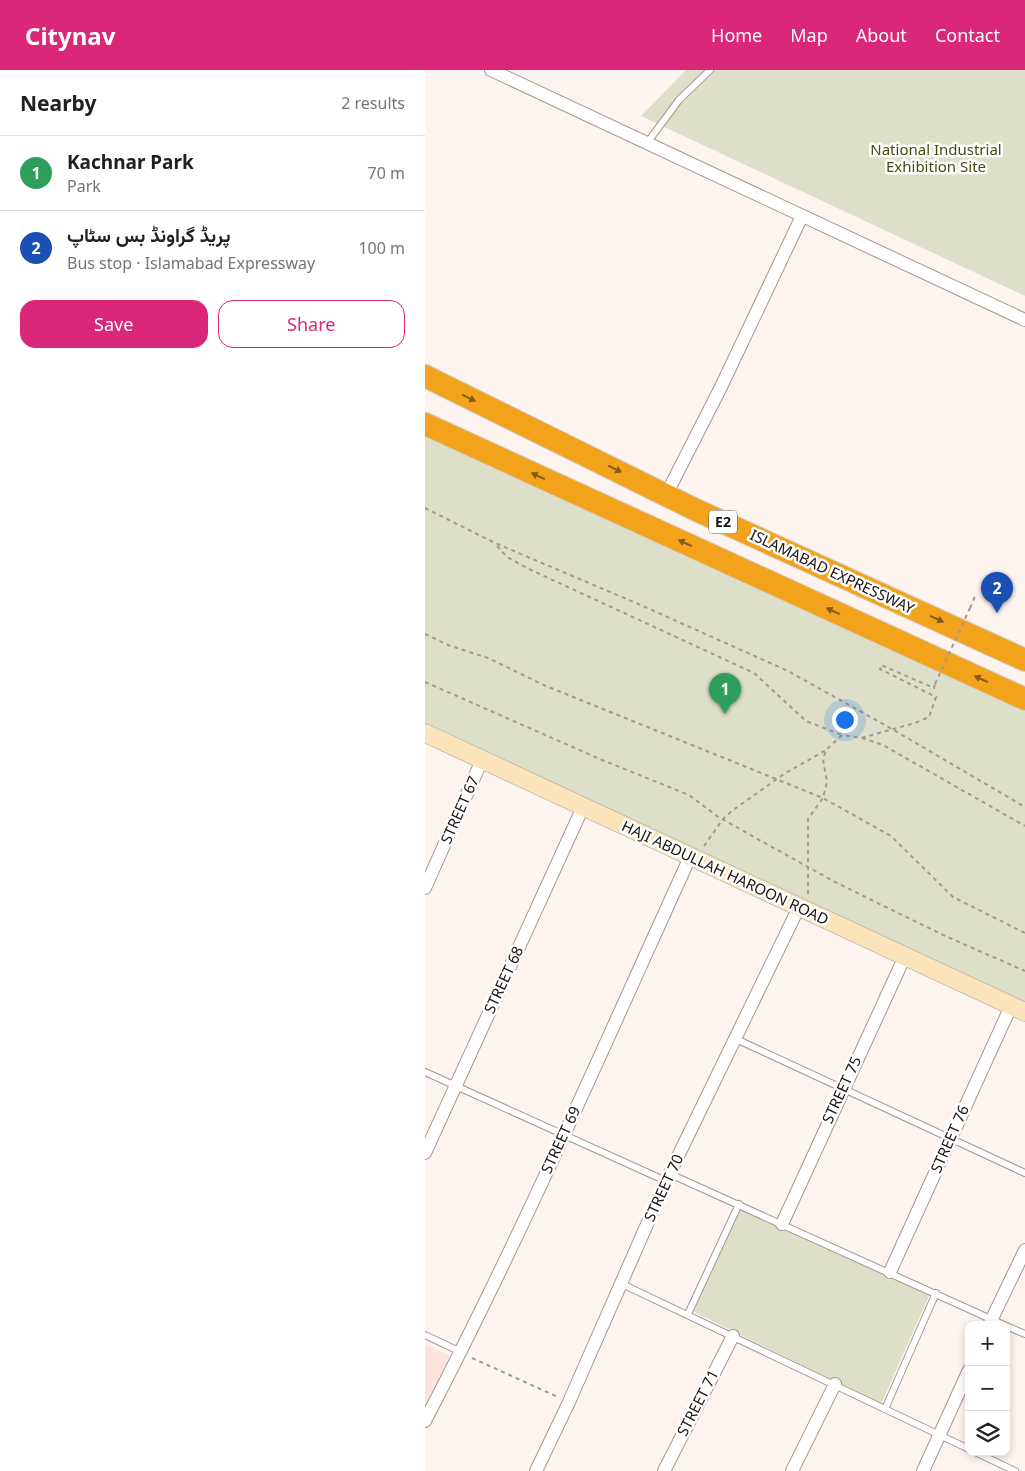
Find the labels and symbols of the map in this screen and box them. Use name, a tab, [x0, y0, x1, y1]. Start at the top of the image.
park label: National Industrial Exhibition Site	[870, 139, 1002, 176]
one-way arrow	[462, 394, 476, 402]
one-way arrow	[608, 466, 622, 474]
one-way arrow	[531, 471, 545, 479]
road number: E2	[709, 511, 737, 534]
street label: ISLAMABAD EXPRESSWAY	[747, 524, 918, 618]
one-way arrow	[678, 539, 692, 547]
pin: 2	[981, 572, 1013, 613]
one-way arrow	[826, 607, 840, 615]
one-way arrow	[929, 615, 944, 624]
pin: 1	[709, 673, 741, 714]
one-way arrow	[974, 675, 988, 683]
your location	[832, 707, 858, 733]
street label: STREET 67	[435, 773, 483, 847]
street label: HAJI ABDULLAH HAROON ROAD	[619, 815, 832, 929]
street label: STREET 68	[479, 943, 527, 1016]
street label: STREET 75	[817, 1053, 865, 1126]
street label: STREET 76	[925, 1102, 973, 1176]
street label: STREET 69	[536, 1103, 584, 1176]
street label: STREET 70	[639, 1151, 687, 1224]
street label: STREET 71	[672, 1366, 722, 1439]

